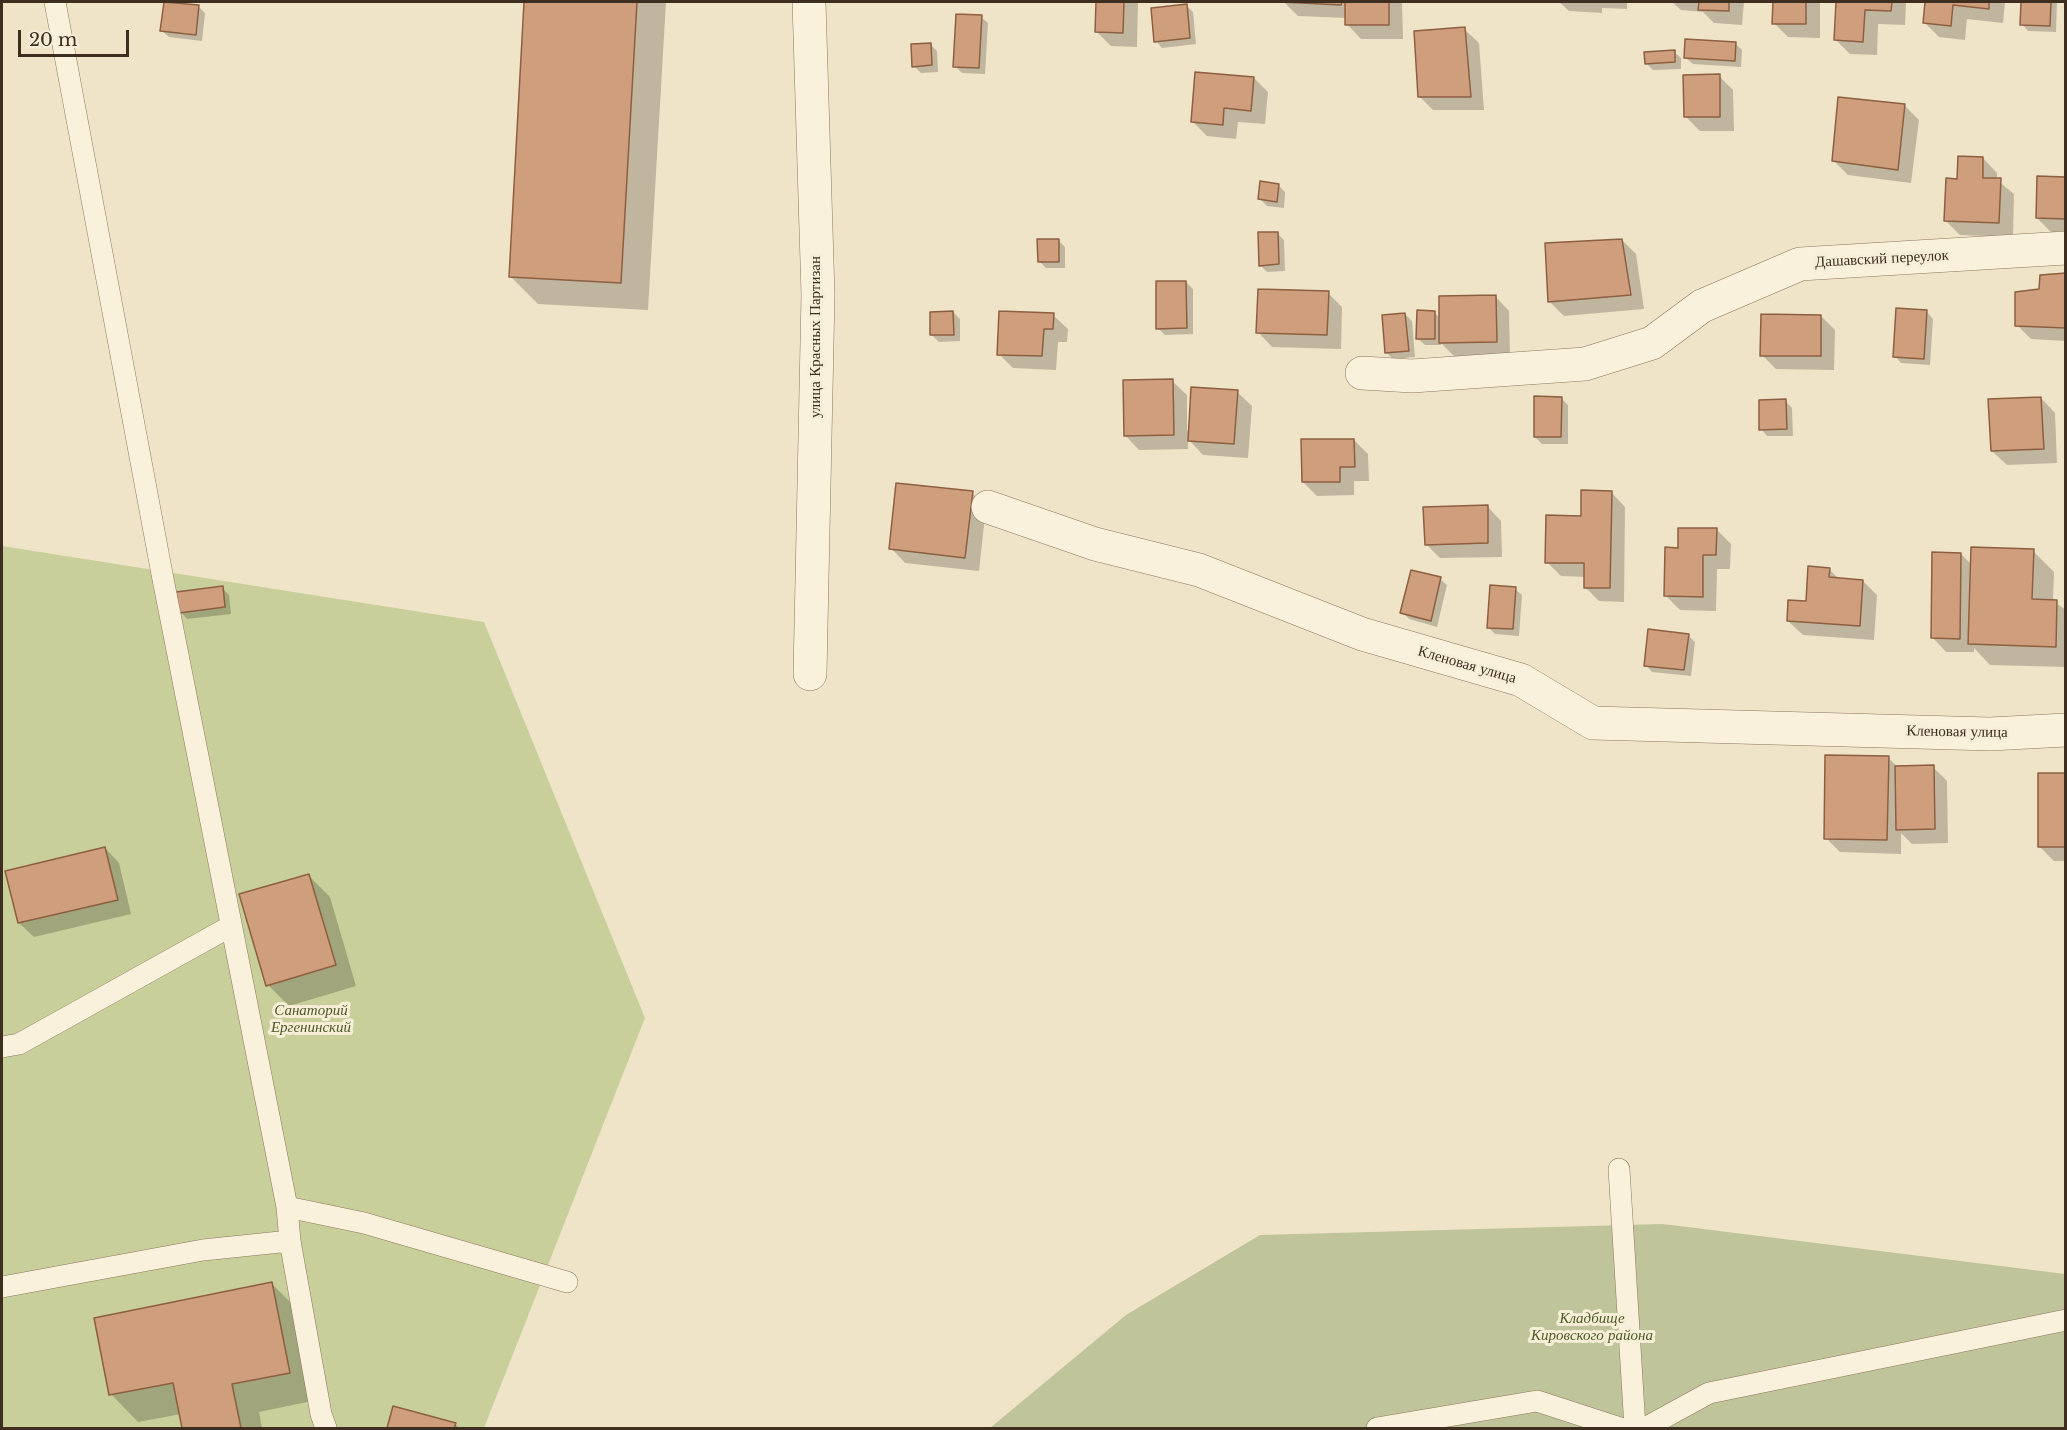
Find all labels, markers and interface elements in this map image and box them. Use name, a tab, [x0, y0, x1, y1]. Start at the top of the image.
scale bar	[21, 18, 132, 56]
text: 20 m	[29, 29, 77, 51]
street label: Дашавский переулок	[1815, 247, 1949, 271]
street label: улица Красных Партизан	[807, 256, 825, 418]
street label: Кленовая улица	[1416, 642, 1518, 688]
street label: Кленовая улица	[1906, 722, 2008, 742]
park label: Санаторий Ергенинский	[271, 1002, 351, 1037]
park label: Кладбище Кировского района	[1531, 1310, 1653, 1345]

